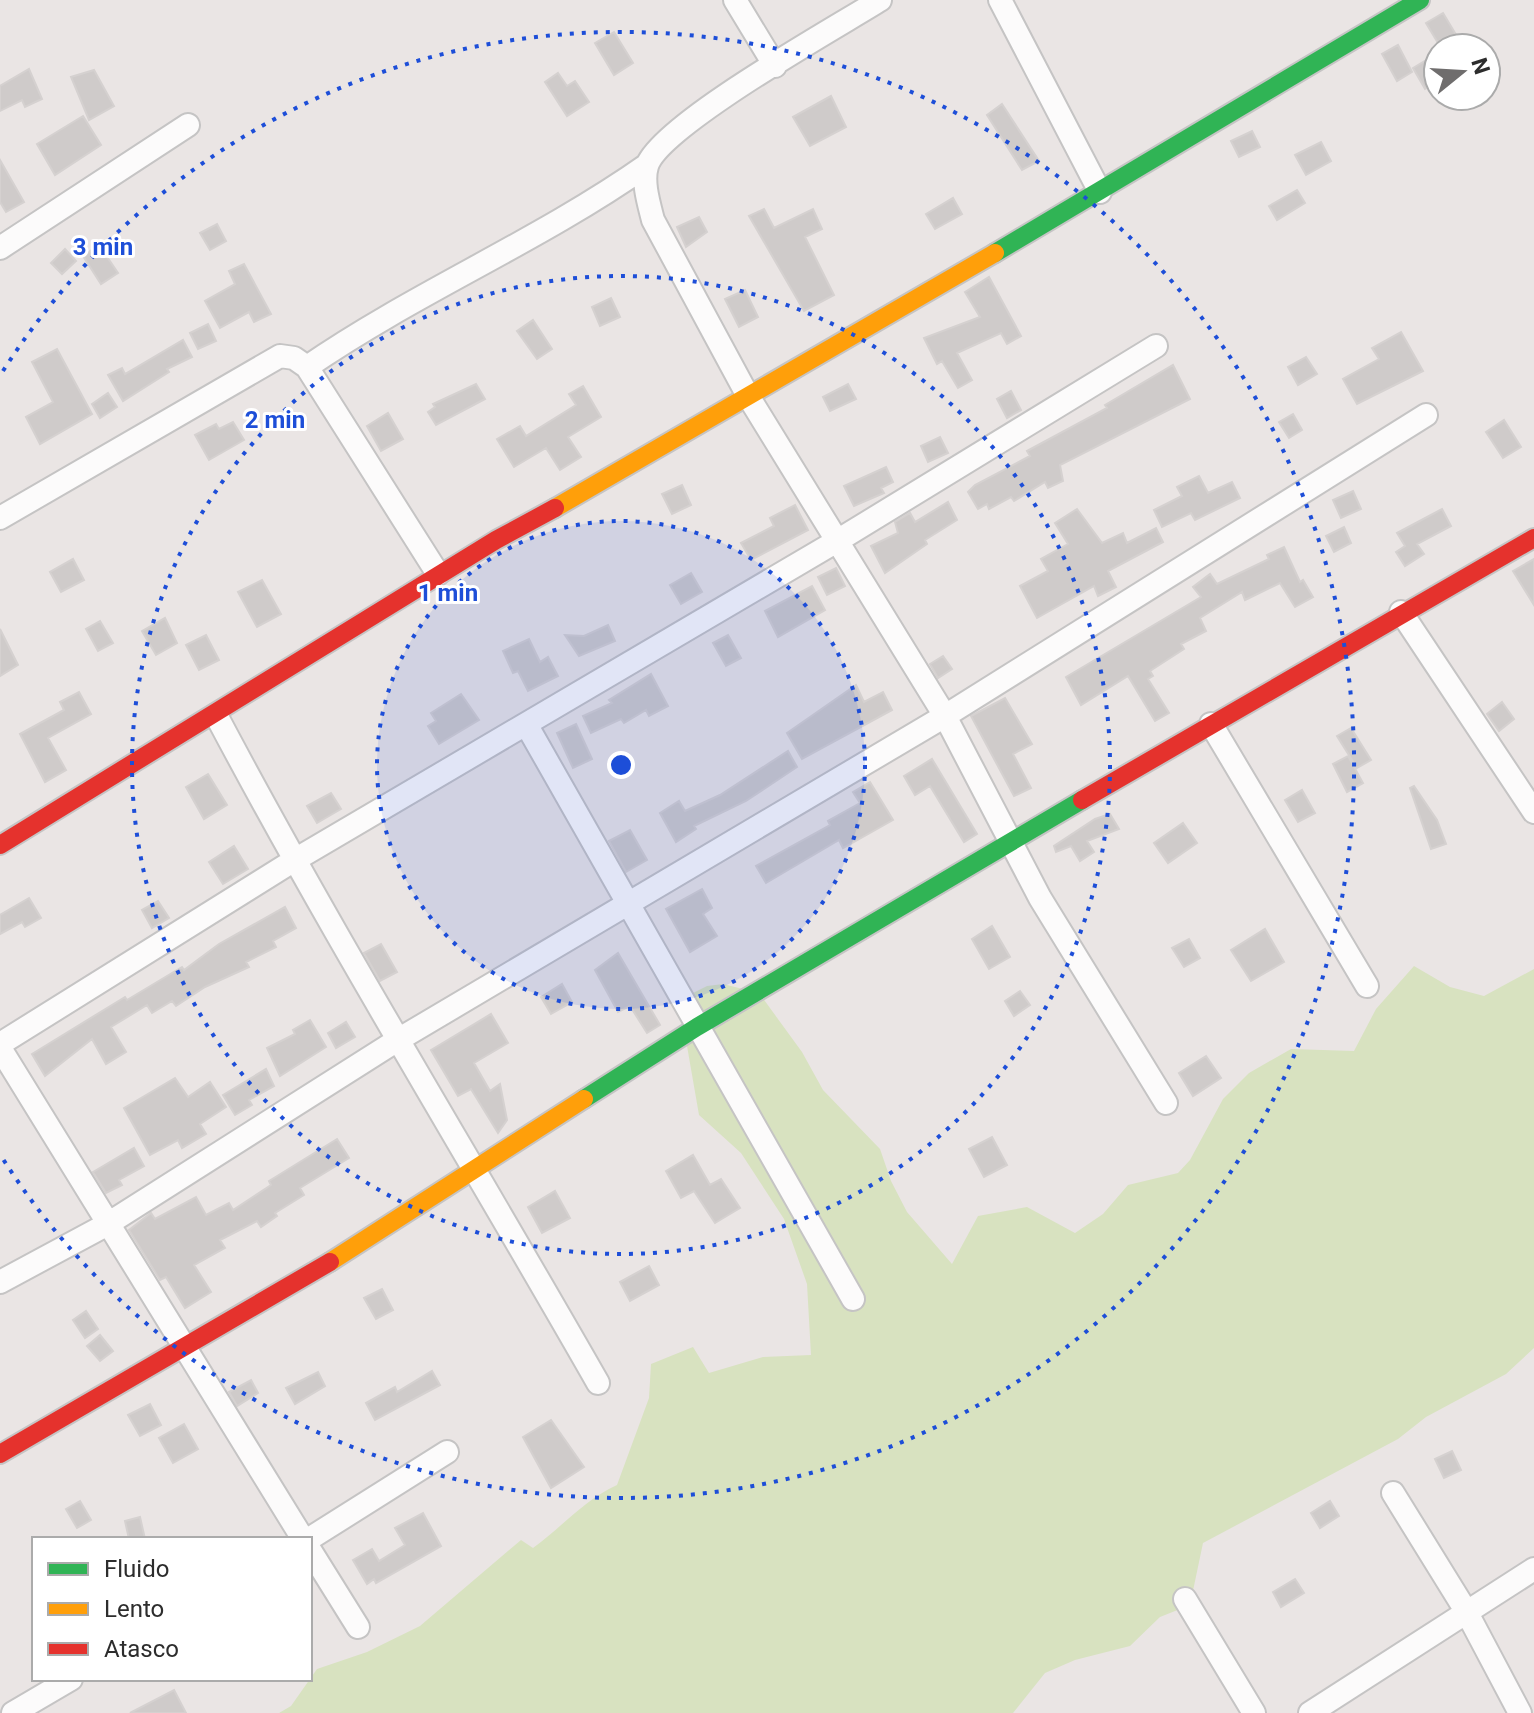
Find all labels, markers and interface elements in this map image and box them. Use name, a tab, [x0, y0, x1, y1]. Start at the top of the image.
north arrow	[1422, 32, 1502, 112]
text: N	[1466, 55, 1495, 77]
text: 3 min	[73, 233, 133, 261]
text: 2 min	[245, 406, 305, 434]
text: 1 min	[418, 579, 478, 607]
centre of rings	[607, 751, 635, 779]
legend	[32, 1537, 312, 1681]
text: Fluido	[104, 1555, 169, 1583]
text: Lento	[104, 1595, 164, 1623]
text: Atasco	[104, 1635, 179, 1663]

